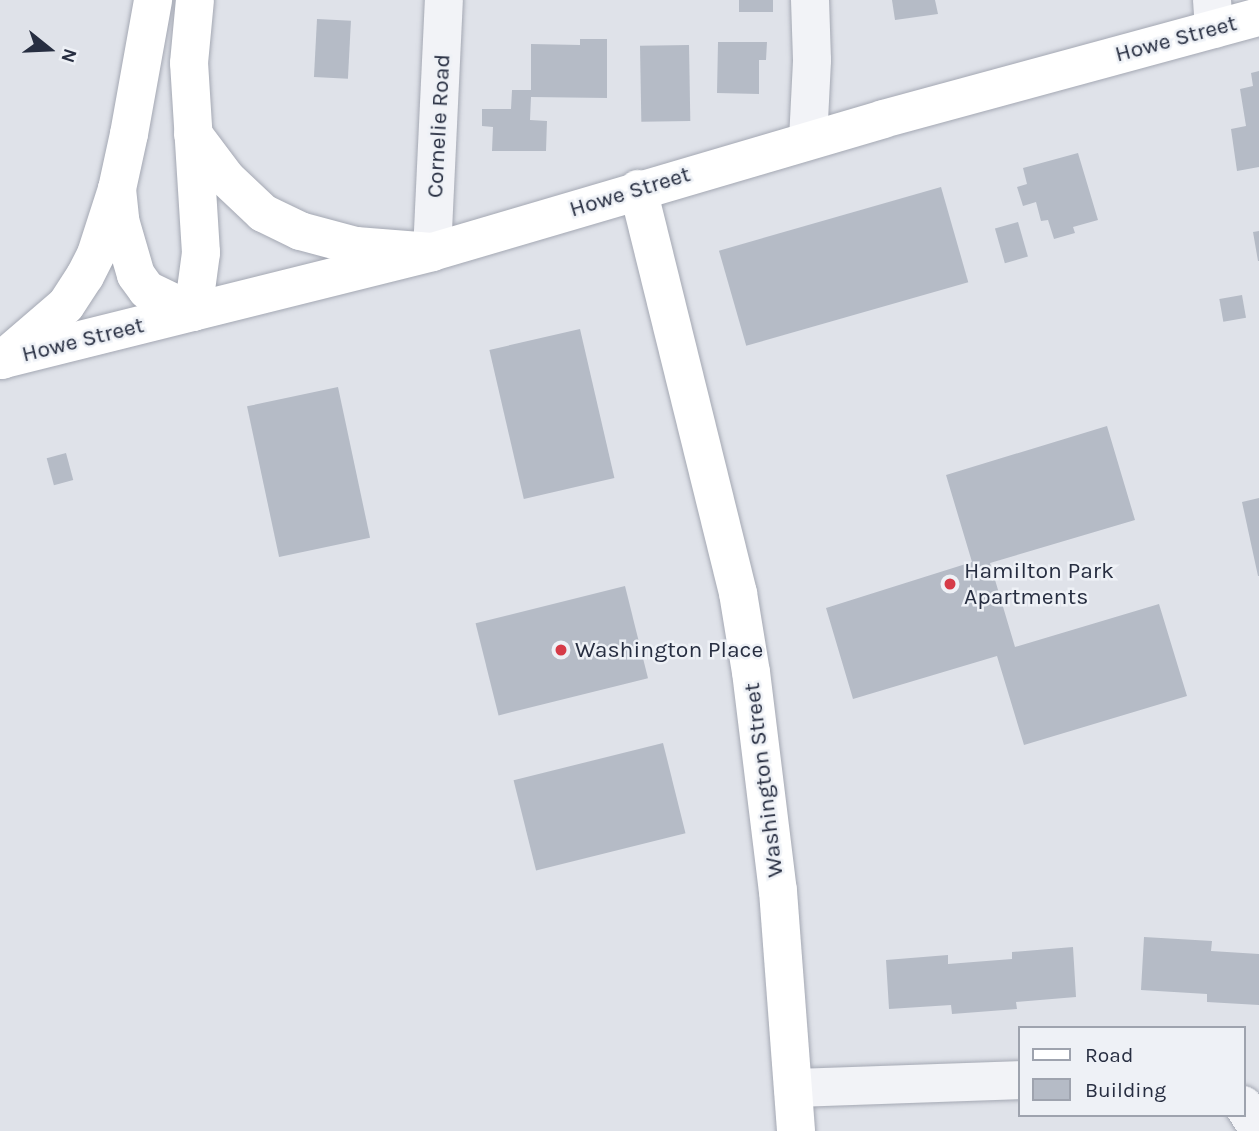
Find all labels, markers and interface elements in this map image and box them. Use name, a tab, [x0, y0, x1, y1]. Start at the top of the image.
street label: Howe Street	[1112, 9, 1240, 69]
north arrow	[14, 14, 84, 84]
text: N	[56, 46, 82, 65]
street label: Cornelie Road	[421, 53, 457, 199]
street label: Howe Street	[566, 161, 694, 223]
street label: Howe Street	[19, 311, 147, 369]
place label: Hamilton Park Apartments	[964, 557, 1114, 611]
marker: Hamilton Park Apartments	[942, 576, 958, 592]
place label: Washington Place	[575, 636, 763, 664]
marker: Washington Place	[553, 642, 569, 658]
street label: Washington Street	[738, 681, 790, 879]
legend	[1018, 1026, 1245, 1117]
text: Road	[1085, 1043, 1133, 1067]
text: Building	[1085, 1078, 1166, 1102]

